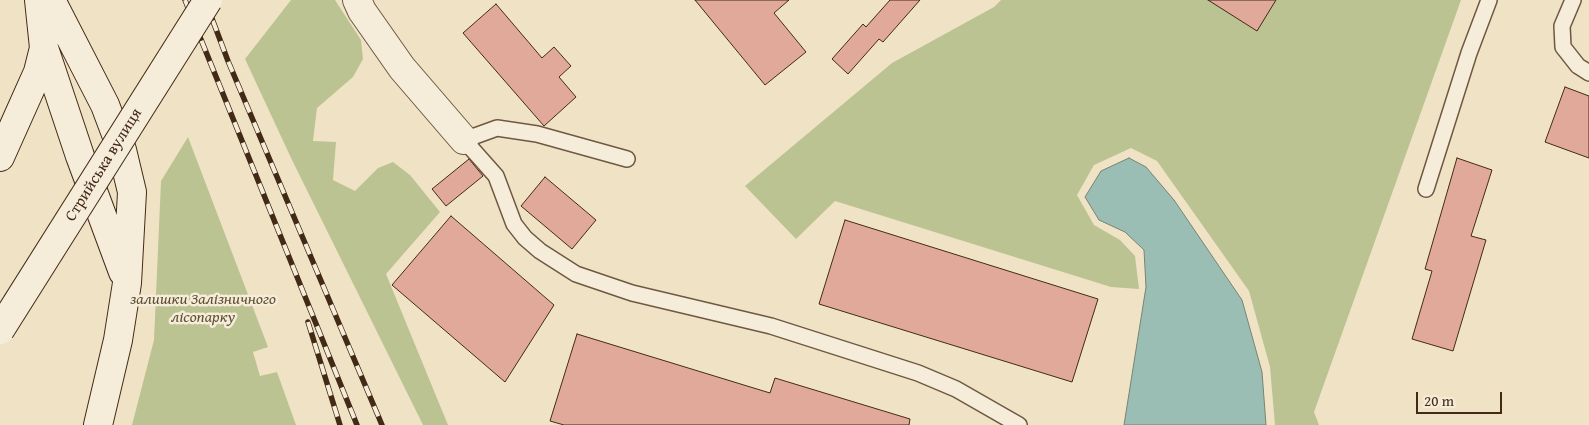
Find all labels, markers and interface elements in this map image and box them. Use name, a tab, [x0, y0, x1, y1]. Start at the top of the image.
street label: Стрийська вулиця	[61, 105, 147, 225]
park label: залишки Залізничного лісопарку	[130, 290, 276, 328]
scale bar	[1419, 382, 1505, 414]
text: 20 m	[1424, 390, 1454, 411]

